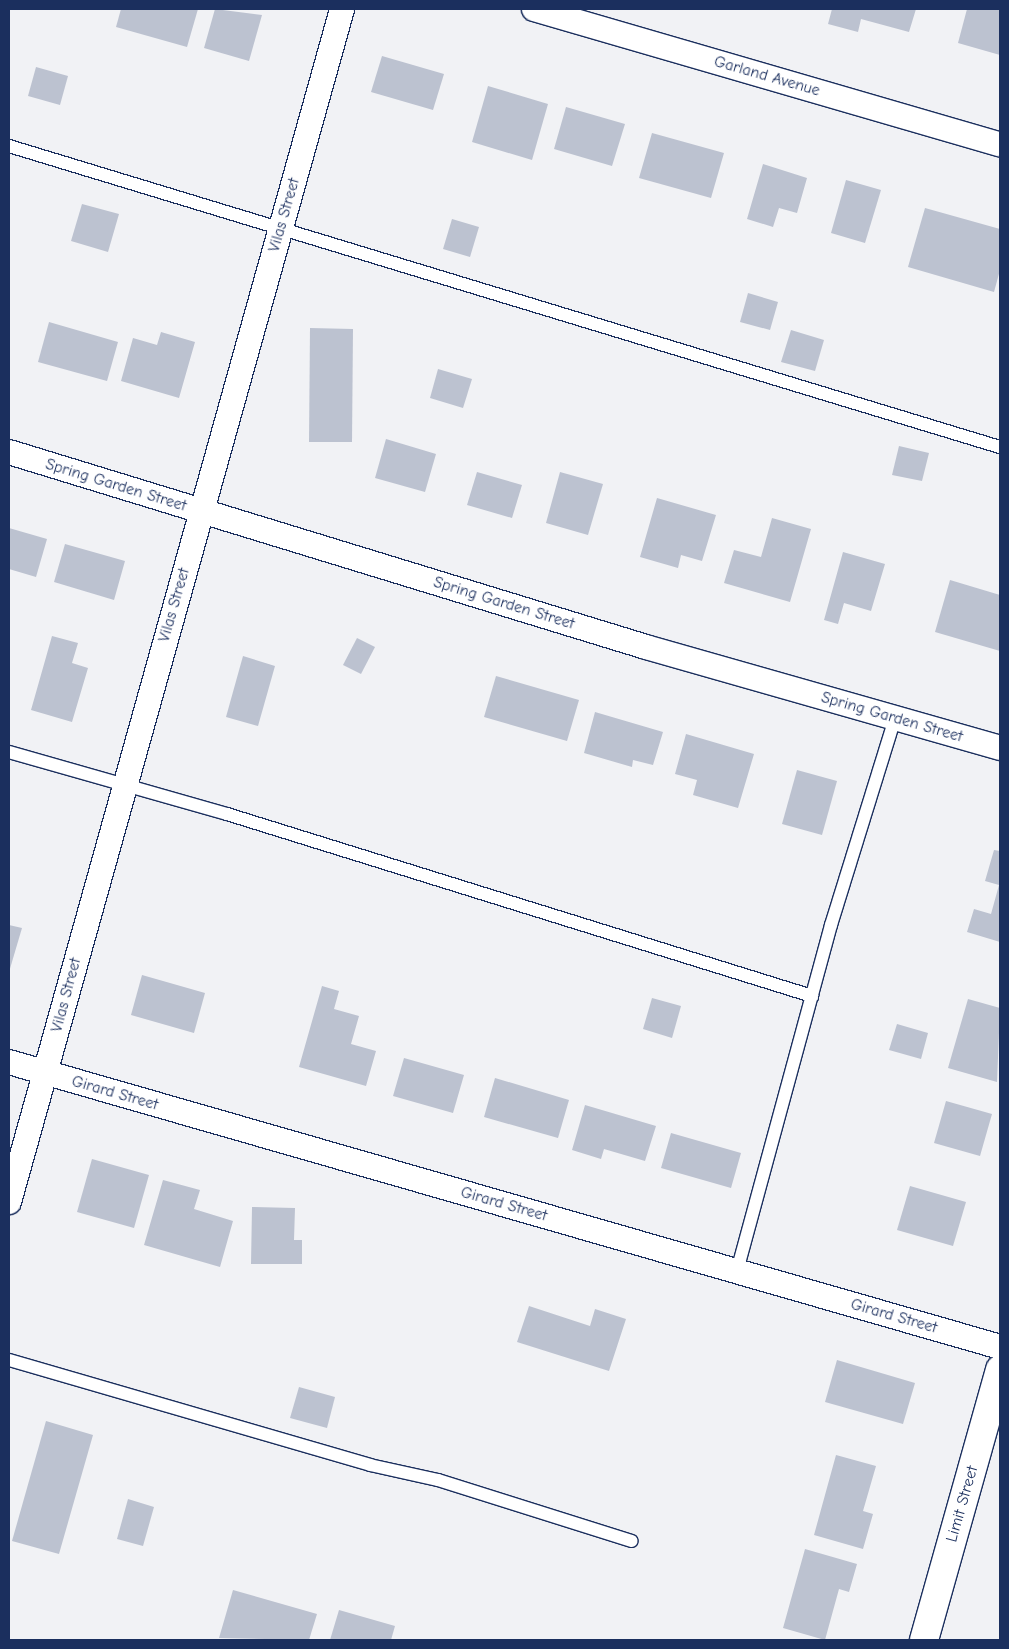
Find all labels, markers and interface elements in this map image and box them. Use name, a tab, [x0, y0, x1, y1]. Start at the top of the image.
street label: Garland Avenue	[712, 52, 822, 100]
street label: Vilas Street	[264, 176, 304, 254]
street label: Spring Garden Street	[43, 454, 189, 516]
street label: Vilas Street	[154, 566, 194, 644]
street label: Spring Garden Street	[431, 572, 577, 634]
street label: Spring Garden Street	[819, 688, 965, 746]
street label: Vilas Street	[47, 956, 85, 1034]
street label: Girard Street	[70, 1071, 160, 1115]
street label: Girard Street	[459, 1182, 549, 1226]
street label: Girard Street	[849, 1294, 939, 1338]
street label: Limit Street	[942, 1464, 982, 1544]

